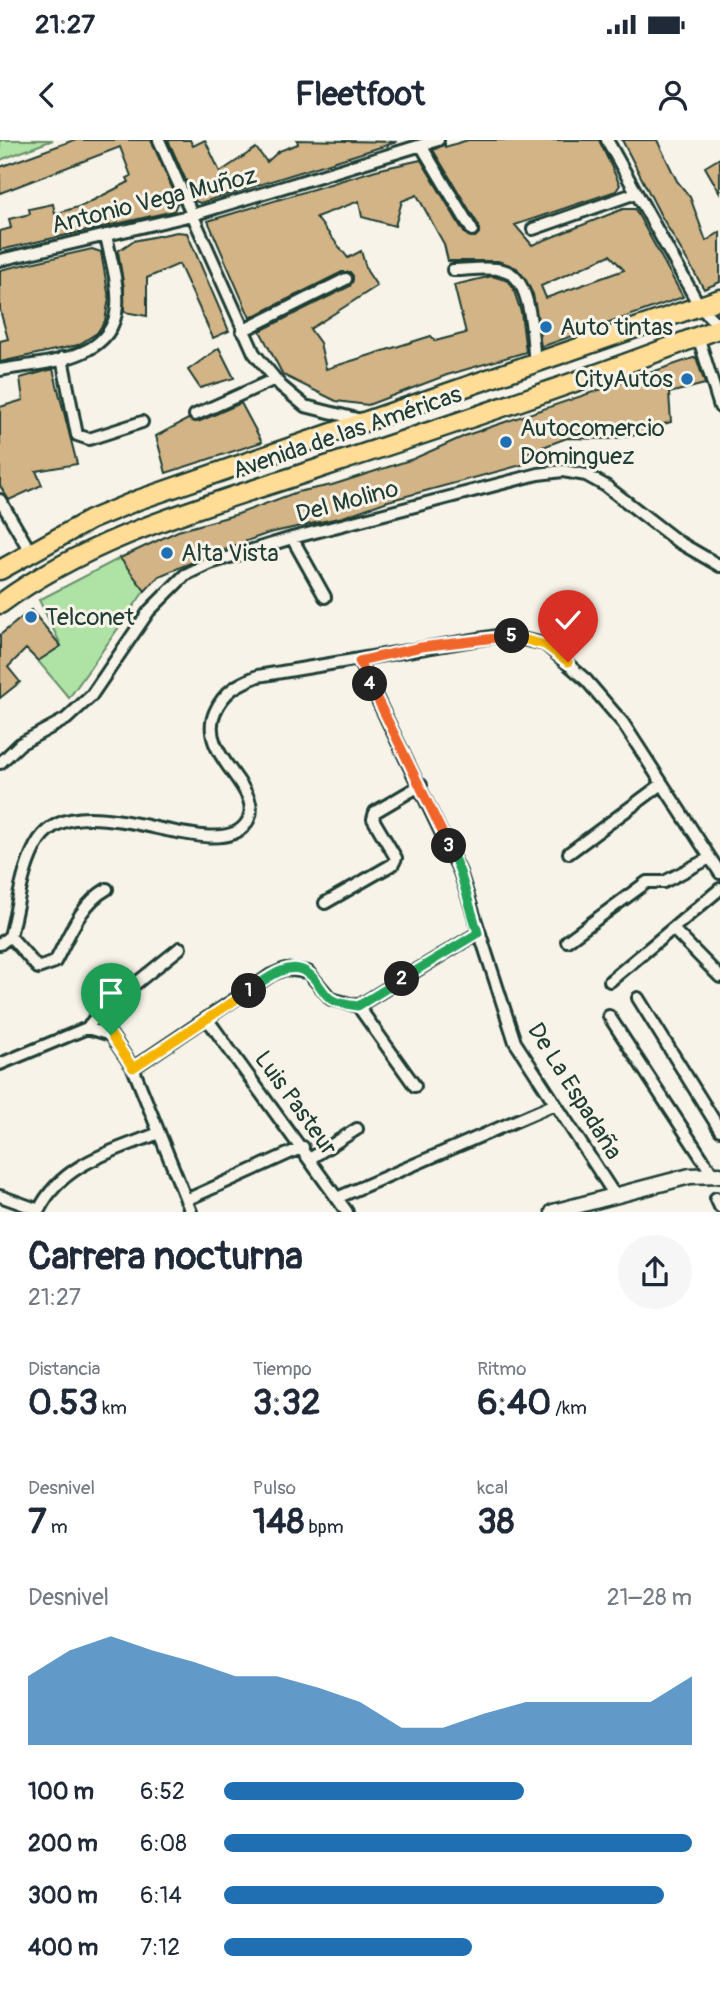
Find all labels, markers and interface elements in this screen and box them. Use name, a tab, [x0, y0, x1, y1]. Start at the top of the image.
text: 21:27	[35, 9, 95, 41]
text: Fleetfoot	[295, 75, 425, 115]
icon: back	[28, 76, 66, 114]
icon: person	[654, 76, 692, 114]
street label: Antonio Vega Muñoz	[49, 161, 260, 240]
place label: Auto tintas	[560, 313, 673, 342]
marker: Auto tintas	[538, 319, 554, 335]
place label: CityAutos	[575, 365, 673, 394]
marker: CityAutos	[679, 371, 695, 387]
street label: Avenida de las Américas	[229, 380, 466, 485]
place label: Autocomercio Dominguez	[520, 414, 665, 471]
marker: Autocomercio Dominguez	[498, 434, 514, 450]
street label: Del Molino	[293, 474, 402, 529]
place label: Alta Vista	[181, 539, 279, 568]
marker: Alta Vista	[159, 545, 175, 561]
pin	[538, 590, 598, 662]
icon: check	[549, 601, 587, 639]
place label: Telconet	[45, 603, 135, 632]
marker: Telconet	[23, 609, 39, 625]
pin: 5	[494, 618, 530, 654]
text: 5	[506, 623, 517, 647]
pin: 4	[352, 666, 388, 702]
text: 4	[364, 671, 375, 695]
pin: 3	[432, 828, 466, 864]
text: 3	[443, 833, 454, 857]
pin: 2	[384, 962, 420, 996]
pin	[81, 963, 141, 1035]
text: 2	[396, 966, 407, 990]
icon: arrive	[92, 974, 130, 1012]
pin: 1	[232, 974, 266, 1008]
text: 1	[245, 978, 252, 1002]
street label: De La Espadaña	[521, 1018, 628, 1165]
street label: Luis Pasteur	[248, 1045, 343, 1162]
text: Carrera nocturna	[28, 1233, 303, 1281]
button: share	[618, 1235, 692, 1309]
text: 21:27	[28, 1283, 81, 1312]
text: Distancia	[28, 1357, 100, 1381]
text: Tiempo	[253, 1357, 312, 1381]
text: Ritmo	[477, 1357, 526, 1381]
text: 0.53	[28, 1381, 98, 1425]
text: 3:32	[253, 1381, 321, 1425]
text: 6:40	[477, 1381, 551, 1425]
text: km	[98, 1396, 127, 1420]
text: /km	[551, 1396, 587, 1420]
text: Desnivel	[28, 1476, 95, 1500]
text: Pulso	[253, 1476, 296, 1500]
text: kcal	[477, 1476, 508, 1500]
text: 7	[28, 1500, 47, 1544]
text: 148	[253, 1500, 304, 1544]
text: 38	[477, 1500, 515, 1544]
text: m	[47, 1515, 68, 1539]
text: bpm	[304, 1515, 344, 1539]
text: Desnivel	[28, 1583, 109, 1612]
text: 21–28 m	[607, 1583, 692, 1612]
text: 100 m	[28, 1777, 94, 1806]
text: 6:52	[140, 1777, 185, 1806]
text: 200 m	[28, 1829, 98, 1858]
text: 6:08	[140, 1829, 187, 1858]
text: 300 m	[28, 1881, 98, 1910]
text: 6:14	[140, 1881, 182, 1910]
text: 400 m	[28, 1933, 98, 1962]
text: 7:12	[140, 1933, 180, 1962]

